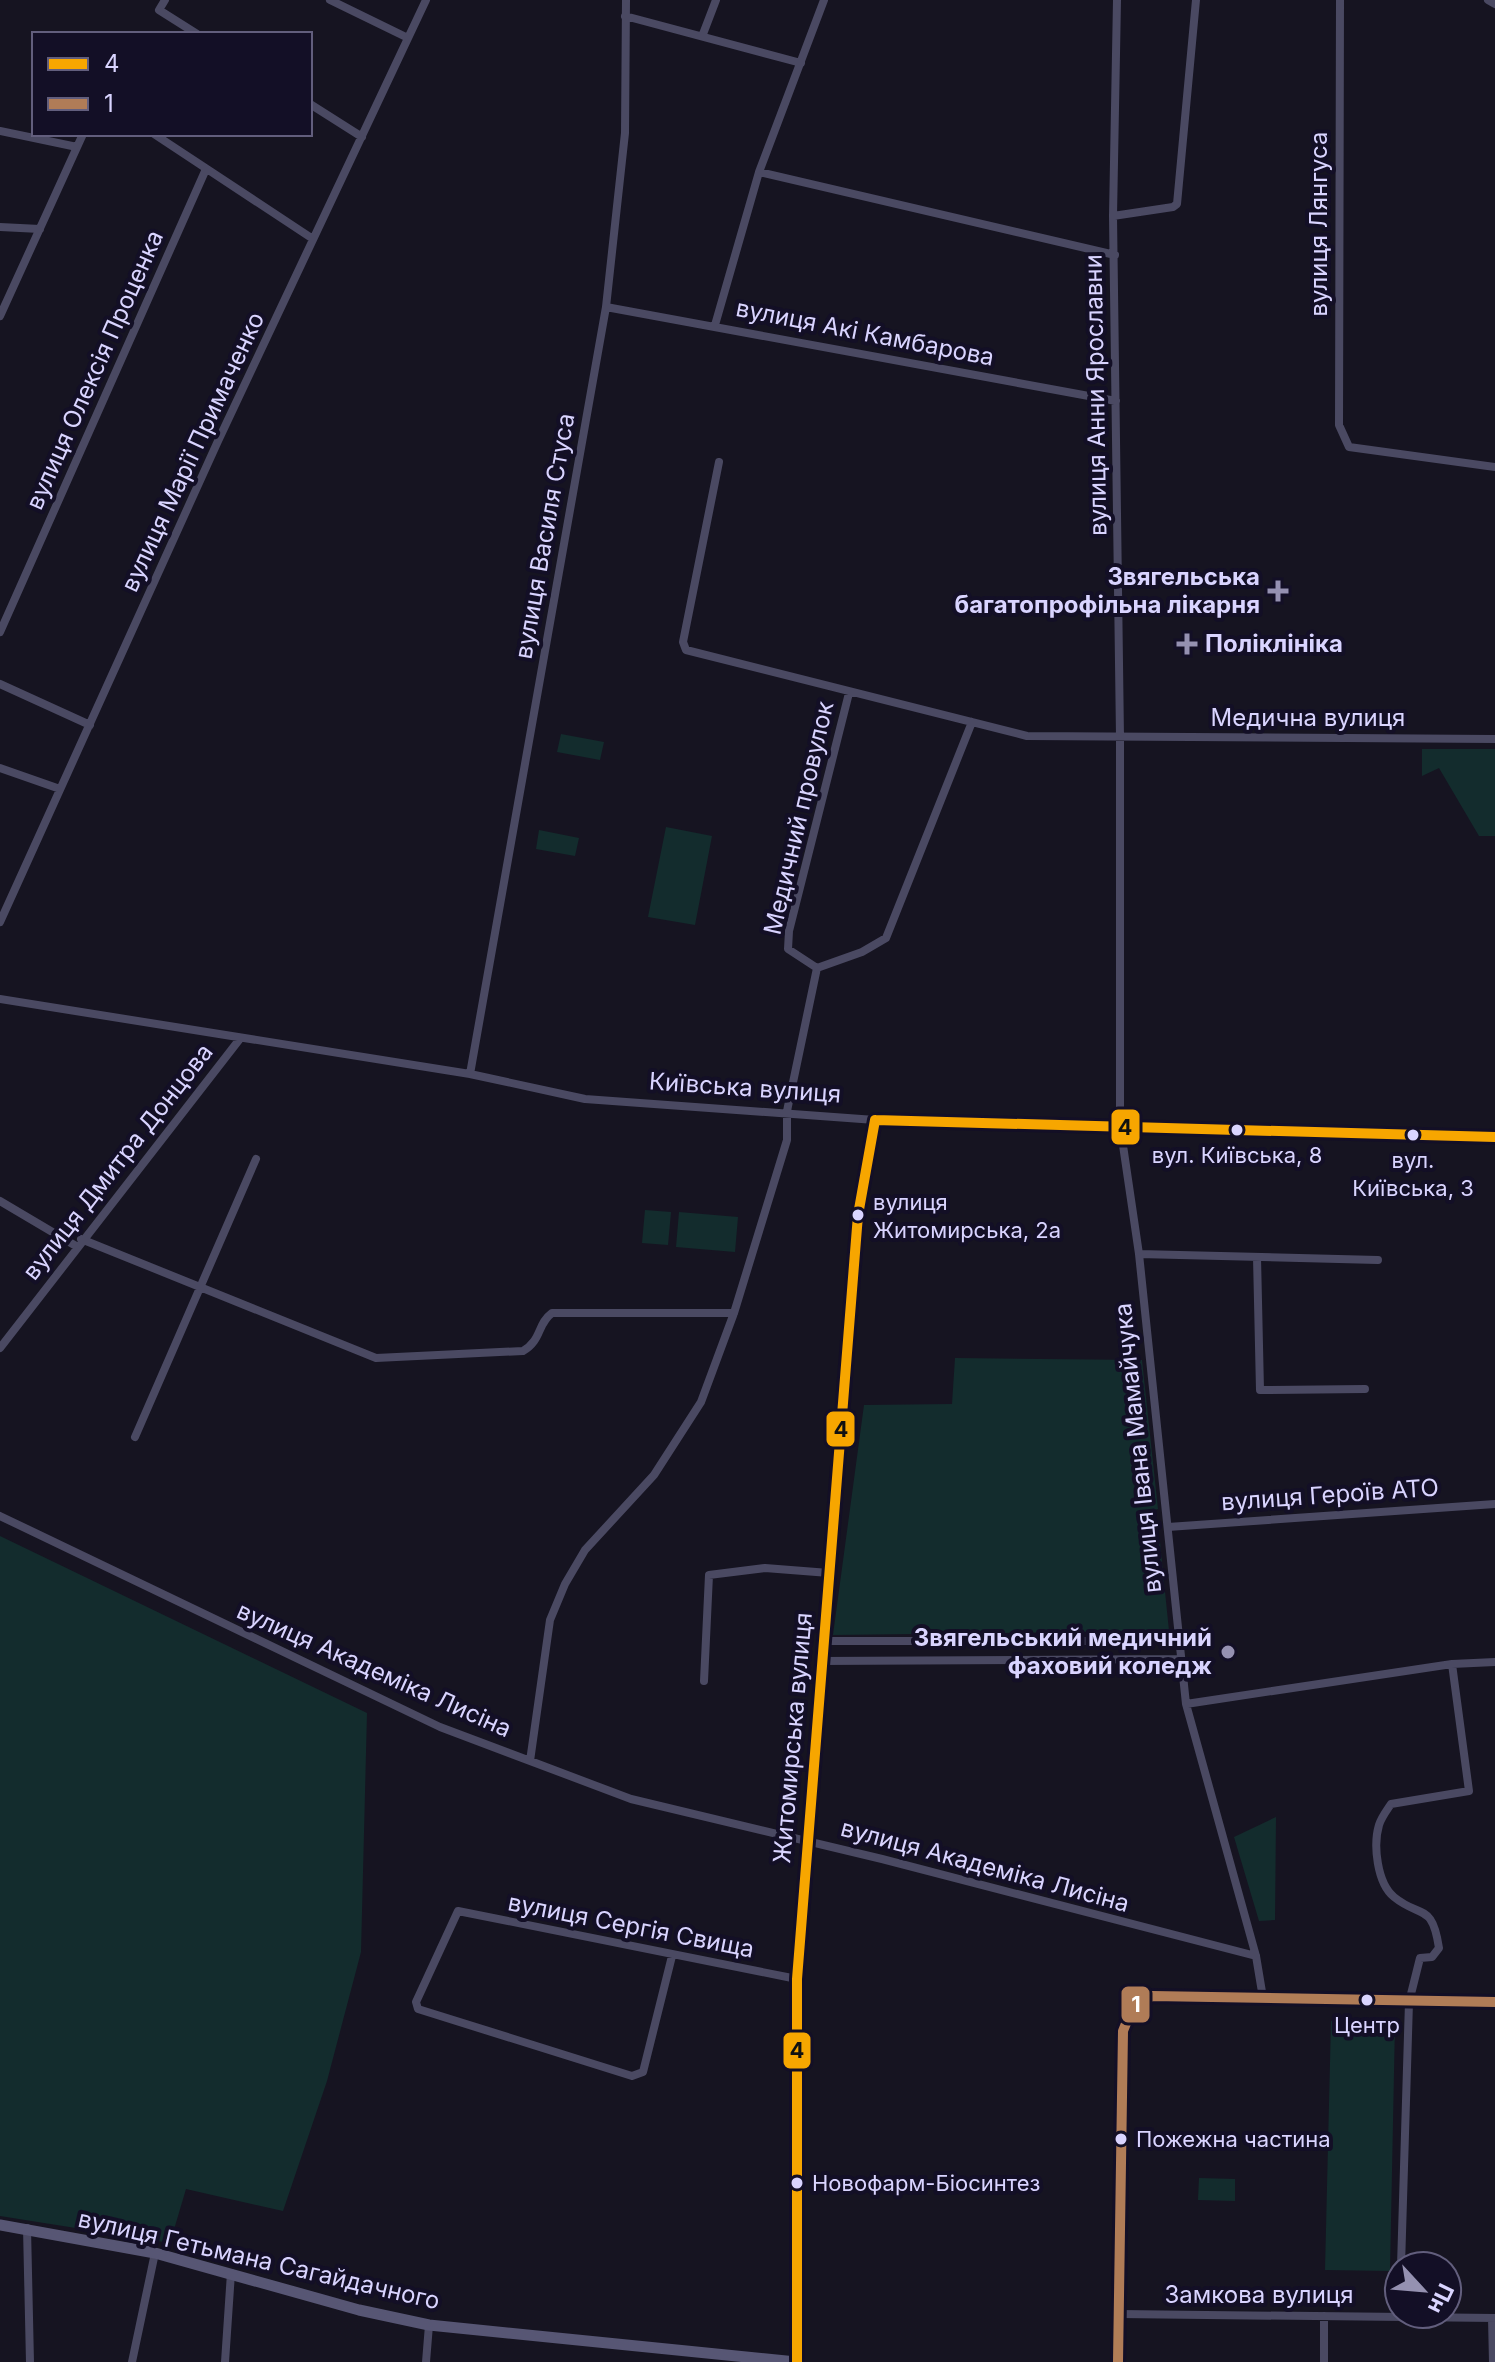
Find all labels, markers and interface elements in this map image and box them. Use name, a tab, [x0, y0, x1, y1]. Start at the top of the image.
legend	[32, 32, 312, 136]
text: 4	[104, 49, 120, 78]
text: 1	[104, 89, 114, 118]
street label: вулиця Лянгуса	[1304, 131, 1333, 317]
street label: вулиця Олексія Проценка	[20, 226, 169, 514]
street label: вулиця Анни Ярославни	[1079, 254, 1112, 536]
street label: вулиця Акі Камбарова	[734, 293, 997, 372]
street label: вулиця Марії Примаченко	[115, 307, 270, 596]
street label: вулиця Василя Стуса	[509, 411, 580, 661]
place label: Звягельська багатопрофільна лікарня	[955, 562, 1260, 619]
marker: Звягельська багатопрофільна лікарня	[1267, 580, 1289, 602]
place label: Поліклініка	[1205, 629, 1343, 658]
marker: Поліклініка	[1176, 633, 1198, 655]
street label: Медичний провулок	[758, 698, 839, 937]
street label: Медична вулиця	[1211, 703, 1405, 732]
street label: вулиця Дмитра Донцова	[16, 1038, 219, 1285]
street label: Київська вулиця	[648, 1066, 842, 1109]
line badge: 4	[1110, 1108, 1141, 1146]
text: 4	[1118, 1114, 1132, 1140]
marker: вул. Київська, 8	[1229, 1122, 1245, 1138]
marker: вул. Київська, 3	[1405, 1127, 1421, 1143]
place label: вул. Київська, 8	[1152, 1142, 1322, 1168]
place label: вул. Київська, 3	[1352, 1147, 1474, 1201]
place label: вулиця Житомирська, 2а	[873, 1189, 1061, 1243]
marker: вулиця Житомирська, 2а	[850, 1207, 866, 1223]
street label: вулиця Івана Мамайчука	[1108, 1302, 1167, 1594]
line badge: 4	[825, 1410, 856, 1448]
text: 4	[834, 1416, 848, 1442]
street label: вулиця Героїв АТО	[1220, 1472, 1440, 1517]
street label: вулиця Академіка Лисіна	[233, 1596, 516, 1743]
street label: Житомирська вулиця	[767, 1611, 818, 1865]
place label: Звягельський медичний фаховий коледж	[914, 1623, 1212, 1680]
marker: Звягельський медичний фаховий коледж	[1219, 1643, 1237, 1661]
street label: вулиця Академіка Лисіна	[838, 1813, 1132, 1918]
street label: вулиця Сергія Свища	[506, 1887, 757, 1964]
line badge: 1	[1120, 1985, 1151, 2024]
text: 1	[1131, 1991, 1141, 2017]
marker: Центр	[1359, 1992, 1375, 2008]
place label: Центр	[1334, 2012, 1400, 2038]
line badge: 4	[782, 2031, 812, 2070]
text: 4	[790, 2037, 804, 2063]
place label: Пожежна частина	[1136, 2126, 1331, 2152]
marker: Пожежна частина	[1113, 2131, 1129, 2147]
place label: Новофарм-Біосинтез	[812, 2170, 1040, 2196]
marker: Новофарм-Біосинтез	[789, 2175, 805, 2191]
street label: вулиця Гетьмана Сагайдачного	[75, 2204, 443, 2315]
north arrow	[1383, 2250, 1463, 2330]
street label: Замкова вулиця	[1164, 2280, 1354, 2309]
text: Пн	[1423, 2280, 1459, 2318]

